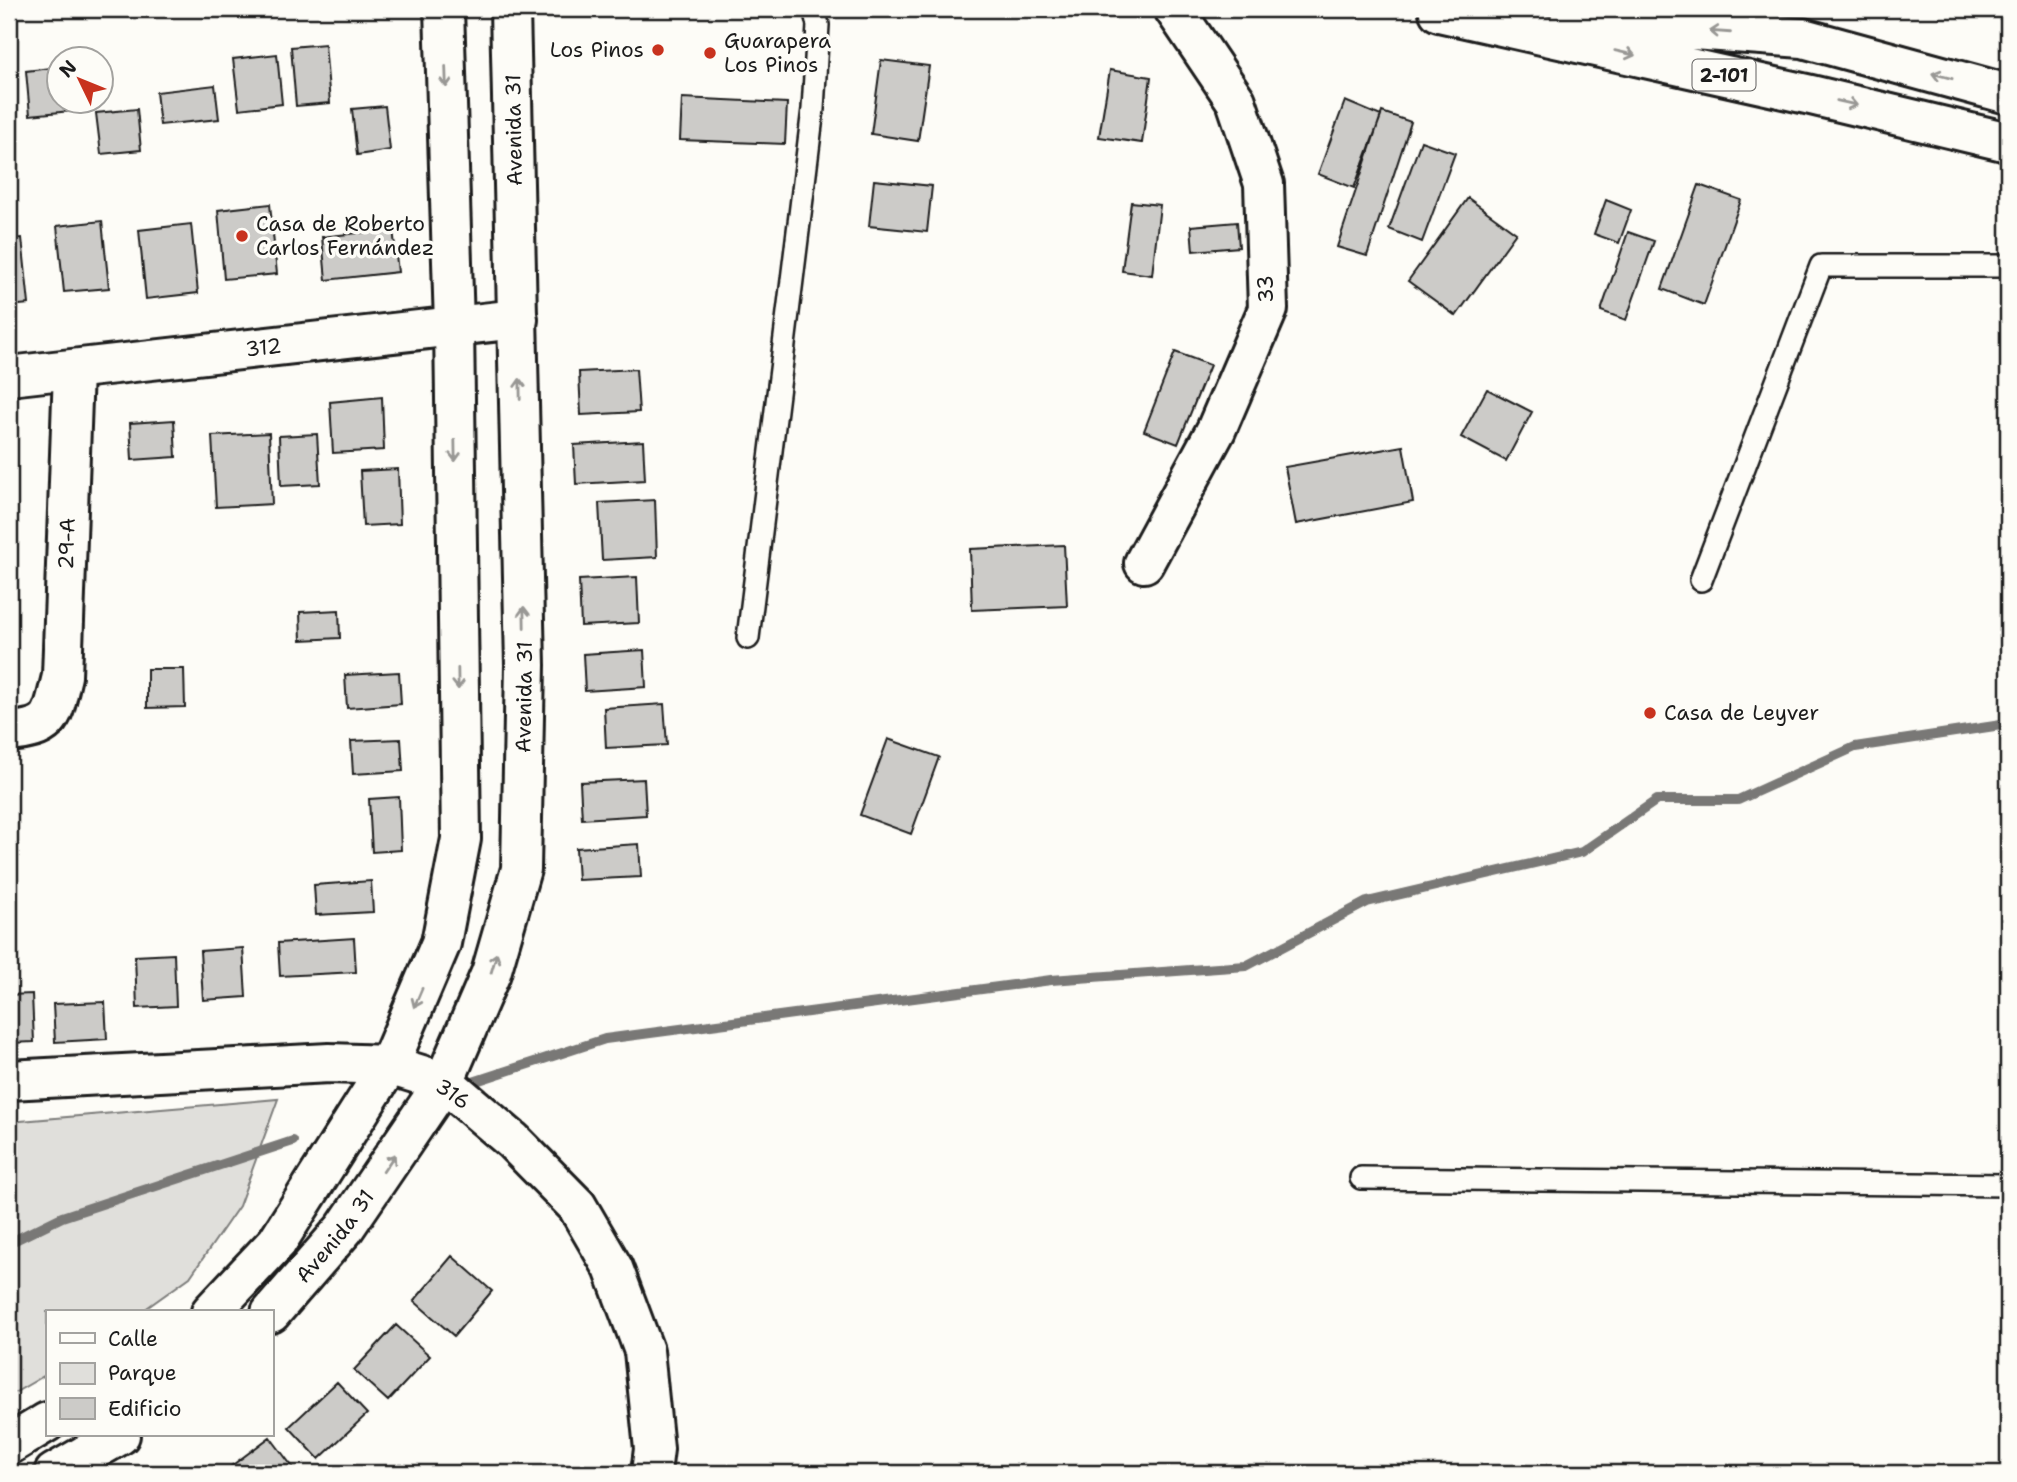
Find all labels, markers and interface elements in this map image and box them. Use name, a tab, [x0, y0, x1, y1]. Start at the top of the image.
one-way arrow	[1709, 25, 1732, 38]
place label: Guarapera Los Pinos	[724, 27, 831, 79]
place label: Los Pinos	[550, 36, 644, 64]
marker: Los Pinos	[650, 42, 666, 58]
marker: Guarapera Los Pinos	[702, 45, 718, 61]
north arrow	[46, 46, 116, 116]
one-way arrow	[1613, 47, 1636, 61]
text: N	[54, 55, 82, 83]
road number: 2-101	[1692, 60, 1756, 90]
one-way arrow	[439, 65, 452, 88]
one-way arrow	[1932, 69, 1954, 82]
street label: Avenida 31	[499, 74, 529, 186]
one-way arrow	[1835, 97, 1858, 110]
place label: Casa de Roberto Carlos Fernández	[256, 210, 434, 262]
marker: Casa de Roberto Carlos Fernández	[234, 228, 250, 244]
street label: 33	[1252, 275, 1280, 303]
street label: 312	[244, 332, 283, 363]
one-way arrow	[513, 378, 526, 401]
one-way arrow	[449, 440, 462, 463]
street label: 29-A	[52, 517, 82, 570]
one-way arrow	[517, 606, 531, 629]
street label: Avenida 31	[509, 641, 539, 753]
one-way arrow	[452, 667, 465, 690]
place label: Casa de Leyver	[1664, 699, 1819, 727]
marker: Casa de Leyver	[1642, 705, 1658, 721]
one-way arrow	[488, 952, 501, 974]
one-way arrow	[410, 986, 423, 1008]
street label: 316	[430, 1072, 476, 1116]
one-way arrow	[382, 1154, 396, 1173]
street label: Avenida 31	[289, 1184, 381, 1289]
legend	[46, 1310, 273, 1436]
text: Calle	[108, 1325, 158, 1353]
text: Parque	[108, 1359, 177, 1387]
text: Edificio	[108, 1395, 181, 1423]

